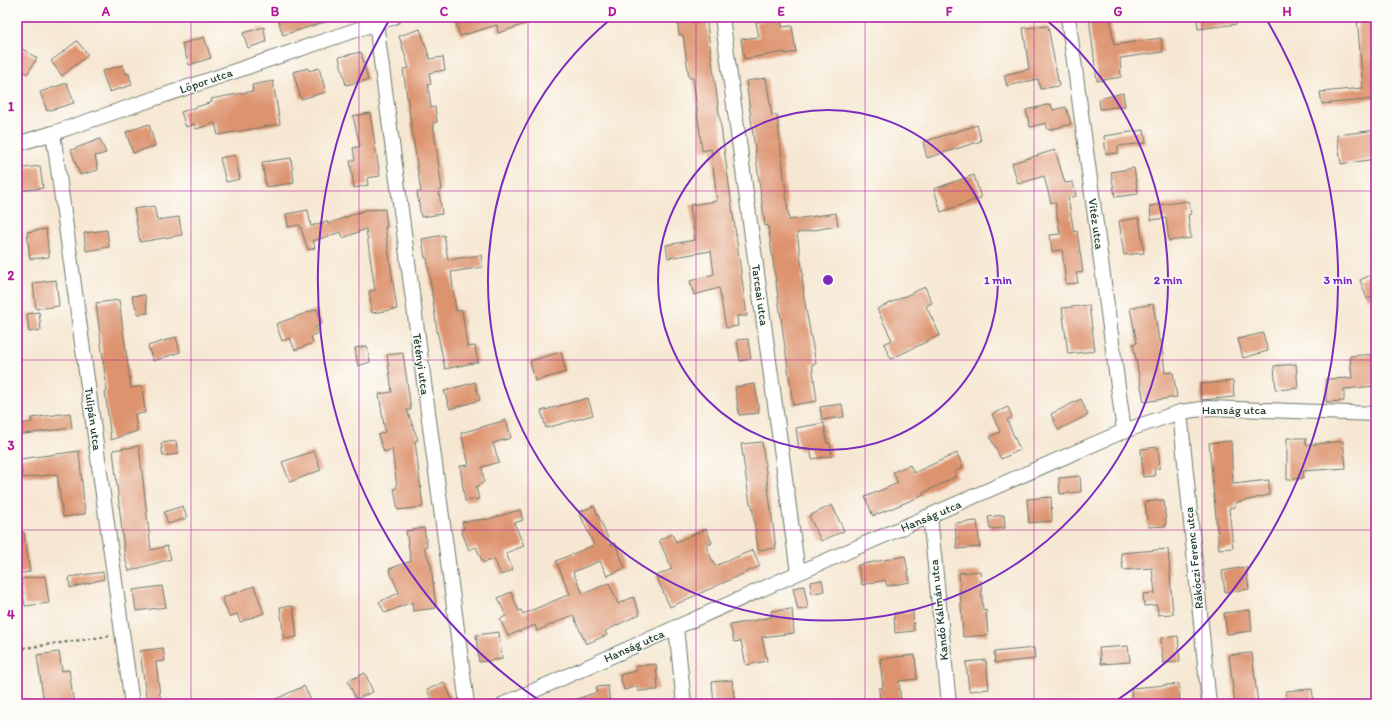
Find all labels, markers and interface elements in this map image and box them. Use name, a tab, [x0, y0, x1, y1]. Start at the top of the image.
text: A	[101, 4, 111, 19]
text: B	[271, 4, 280, 19]
text: C	[440, 4, 449, 19]
text: D	[608, 4, 617, 19]
text: E	[777, 4, 785, 19]
text: F	[946, 4, 953, 19]
text: G	[1114, 4, 1123, 19]
text: H	[1283, 4, 1292, 19]
street label: Lőpor utca	[178, 65, 235, 97]
text: 1	[8, 99, 14, 114]
street label: Vitéz utca	[1085, 198, 1107, 251]
street label: Tarcsai utca	[749, 264, 771, 327]
text: 2	[8, 268, 15, 283]
centre of rings	[821, 273, 835, 287]
text: 1 min	[984, 273, 1013, 287]
text: 2 min	[1154, 273, 1183, 287]
text: 3 min	[1324, 273, 1353, 287]
street label: Tétényi utca	[410, 332, 432, 396]
street label: Tulipán utca	[82, 387, 104, 452]
street label: Hanság utca	[1202, 403, 1267, 417]
text: 3	[7, 438, 15, 453]
street label: Hanság utca	[899, 497, 964, 535]
street label: Rákóczi Ferenc utca	[1182, 506, 1206, 610]
street label: Kandó Kálmán utca	[927, 559, 951, 661]
text: 4	[7, 607, 15, 622]
street label: Hanság utca	[602, 626, 667, 666]

